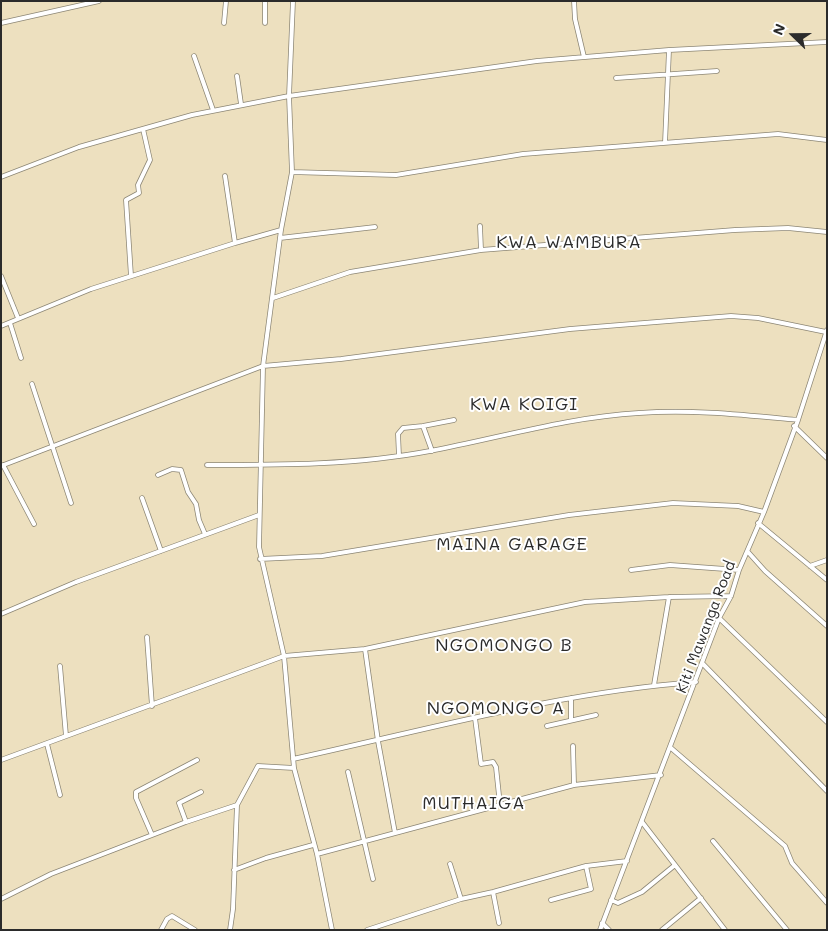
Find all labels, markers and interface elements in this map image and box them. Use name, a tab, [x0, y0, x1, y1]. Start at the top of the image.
north arrow	[768, 10, 818, 60]
text: N	[768, 21, 789, 38]
district label: KWA WAMBURA	[495, 231, 643, 253]
district label: KWA KOIGI	[469, 393, 579, 415]
district label: MAINA GARAGE	[435, 533, 589, 555]
street label: Kiti Mawanga Road	[672, 558, 740, 696]
district label: NGOMONGO B	[434, 634, 574, 656]
district label: NGOMONGO A	[425, 697, 567, 719]
district label: MUTHAIGA	[421, 792, 527, 814]

